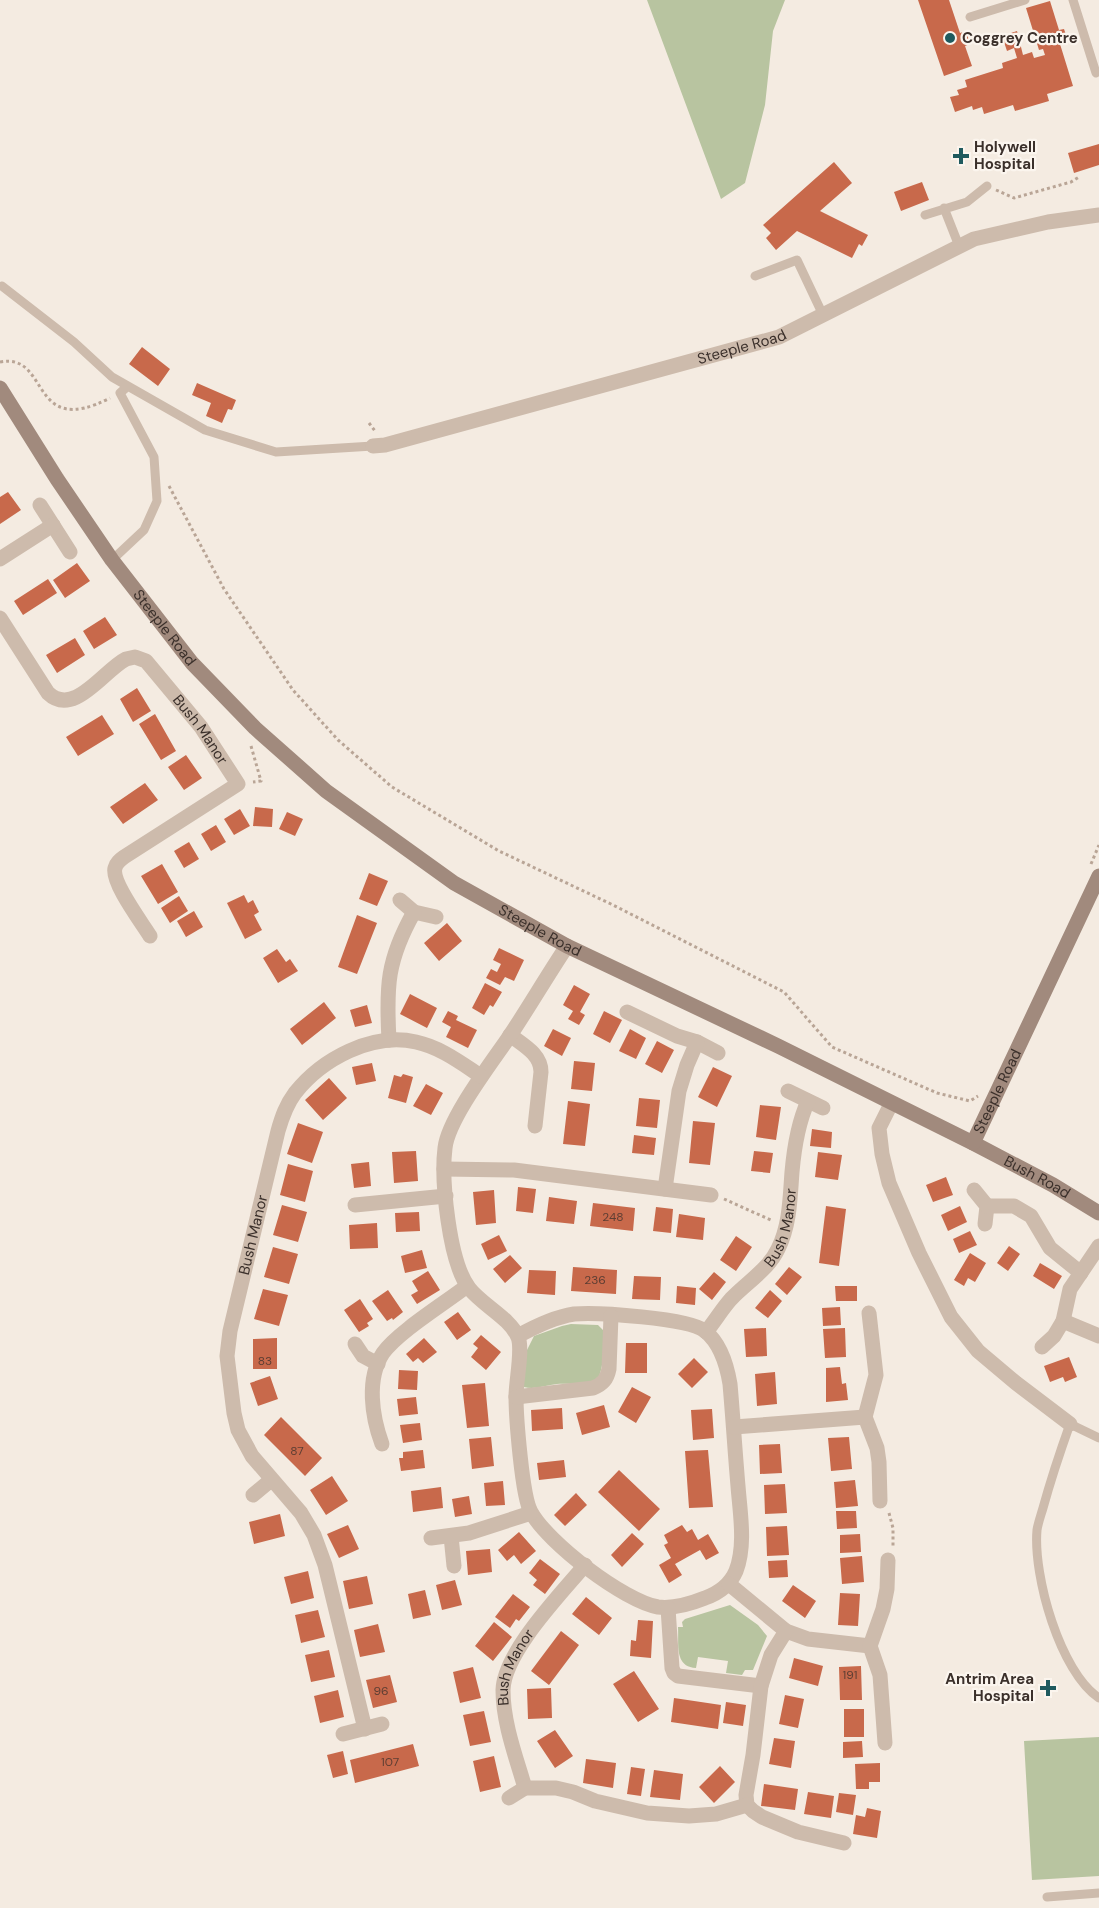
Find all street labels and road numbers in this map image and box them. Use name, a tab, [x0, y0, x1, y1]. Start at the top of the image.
street label: Steeple Road	[695, 325, 790, 369]
street label: Steeple Road	[129, 585, 201, 670]
street label: Bush Manor	[168, 690, 233, 768]
street label: Steeple Road	[495, 900, 585, 961]
street label: Steeple Road	[969, 1046, 1026, 1137]
street label: Bush Road	[1000, 1151, 1074, 1203]
street label: Bush Manor	[759, 1187, 801, 1271]
street label: Bush Manor	[234, 1192, 272, 1277]
street label: Bush Manor	[493, 1625, 539, 1706]

